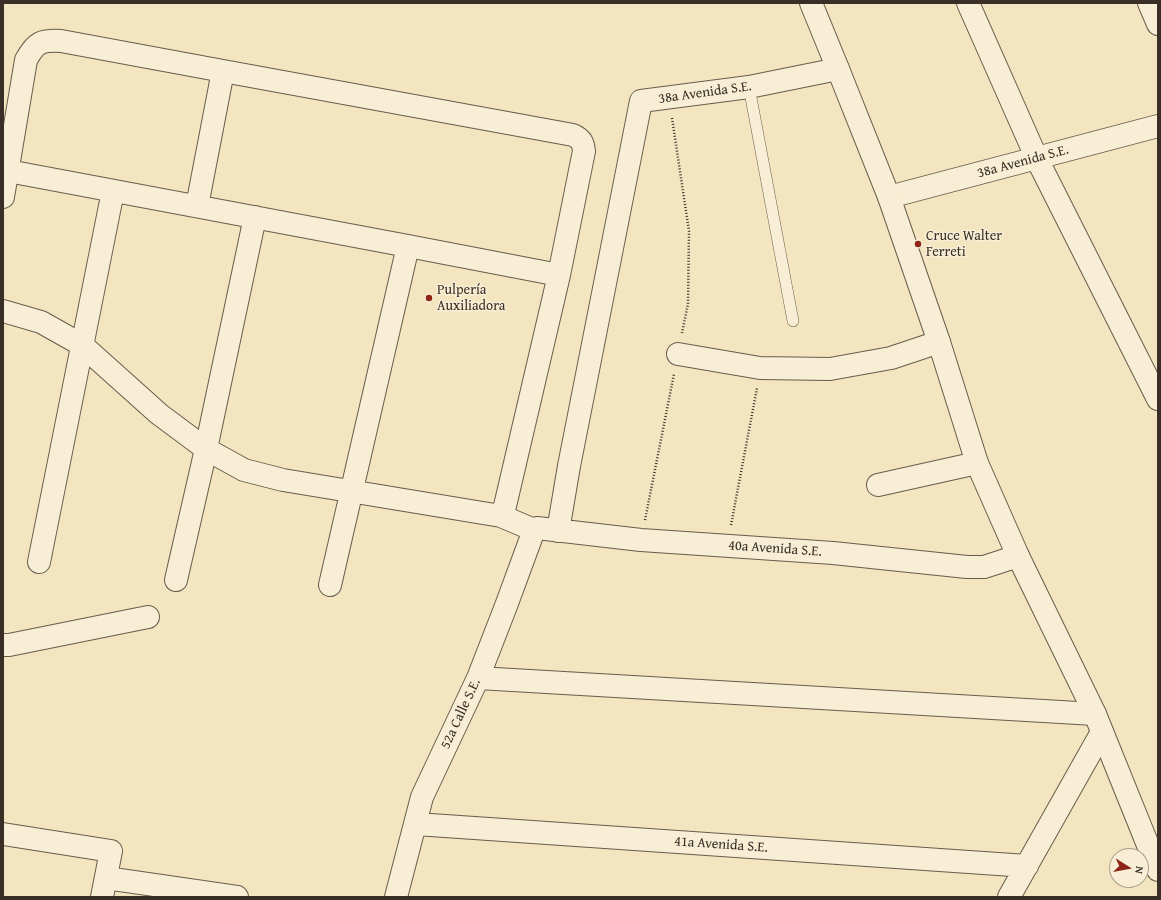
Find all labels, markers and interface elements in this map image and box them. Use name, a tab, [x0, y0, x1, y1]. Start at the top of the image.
street label: 38a Avenida S.E.	[657, 78, 753, 108]
street label: 38a Avenida S.E.	[975, 142, 1071, 182]
place label: Cruce Walter Ferreti	[926, 228, 1002, 260]
marker: Cruce Walter Ferreti	[913, 239, 923, 249]
place label: Pulpería Auxiliadora	[437, 282, 505, 314]
marker: Pulpería Auxiliadora	[424, 293, 434, 303]
street label: 40a Avenida S.E.	[728, 537, 822, 561]
street label: 52a Calle S.E.	[437, 676, 485, 752]
street label: 41a Avenida S.E.	[674, 833, 768, 857]
north arrow	[1109, 848, 1149, 888]
text: N	[1131, 865, 1148, 875]

